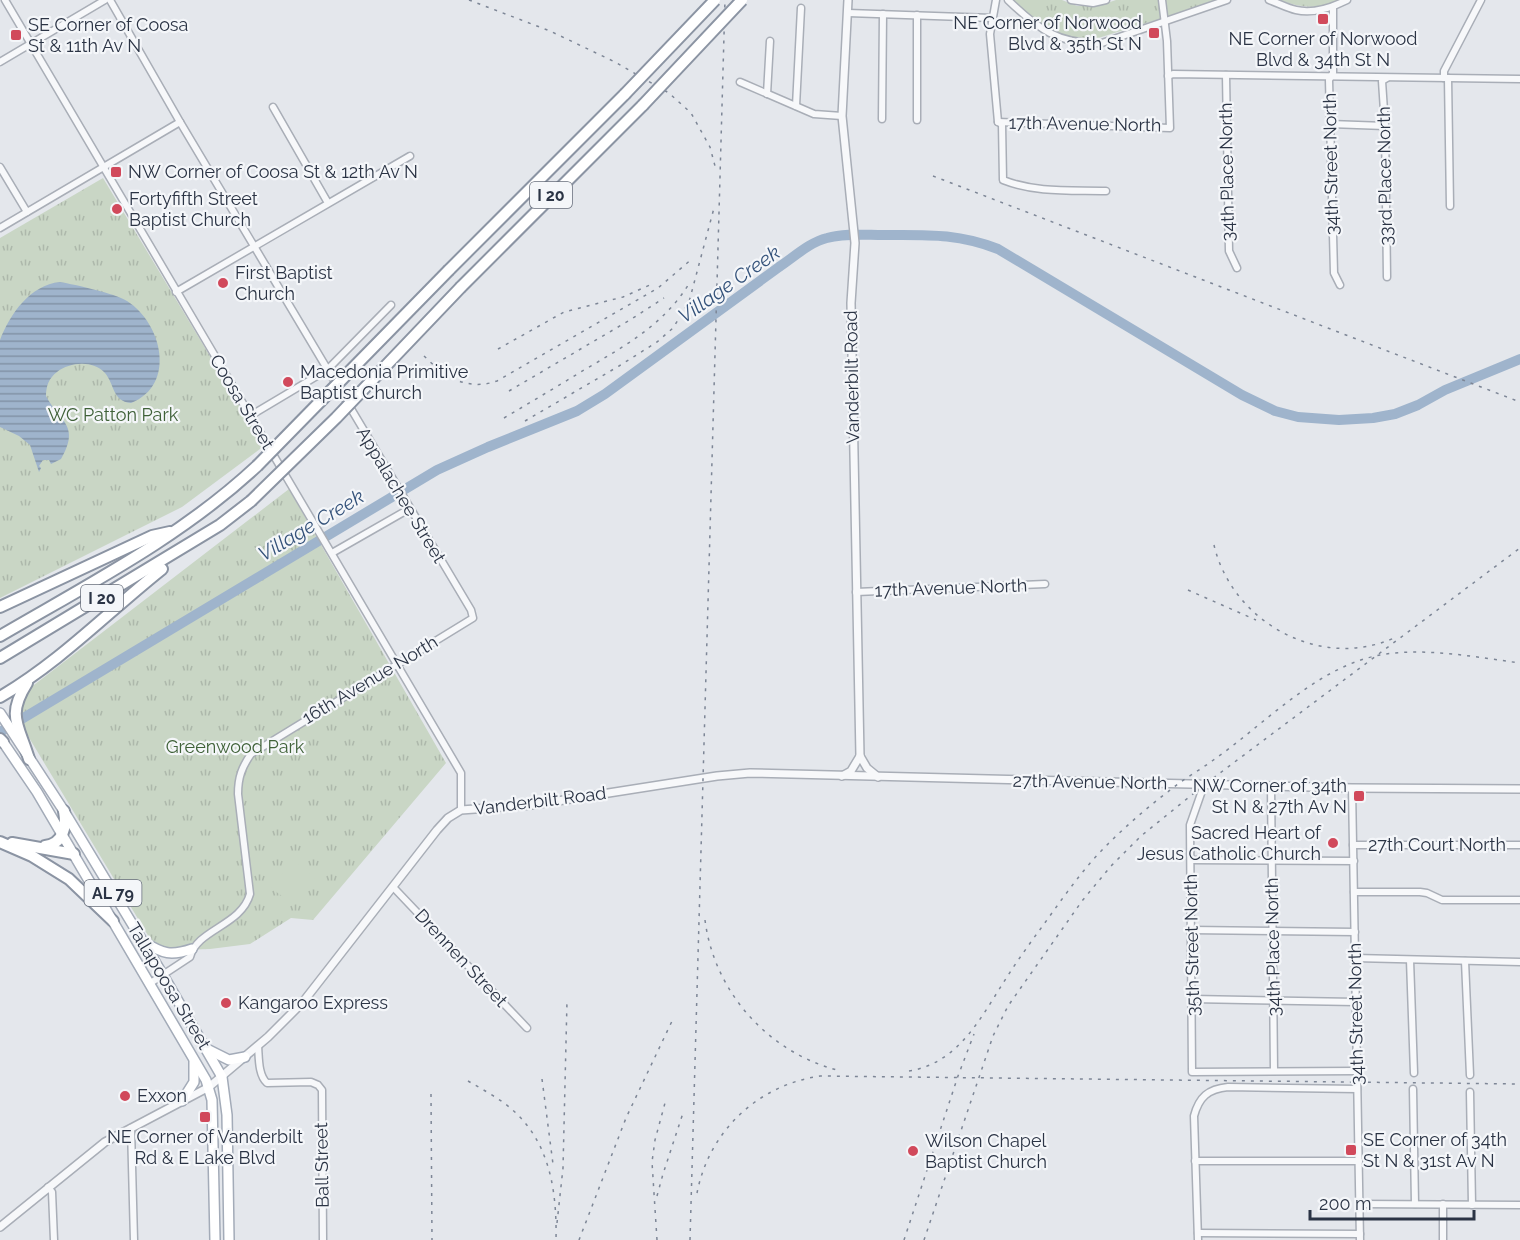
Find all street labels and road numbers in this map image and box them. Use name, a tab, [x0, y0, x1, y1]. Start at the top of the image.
street label: 34th Street North	[1319, 93, 1342, 235]
street label: 34th Place North	[1215, 102, 1238, 242]
street label: 33rd Place North	[1373, 106, 1396, 246]
street label: 17th Avenue North	[1008, 112, 1162, 135]
road number: I 20	[530, 182, 572, 208]
street label: Vanderbilt Road	[840, 310, 863, 444]
street label: Coosa Street	[206, 351, 279, 453]
street label: Appalachee Street	[353, 423, 450, 567]
street label: 17th Avenue North	[874, 574, 1028, 601]
road number: I 20	[81, 585, 123, 611]
street label: 16th Avenue North	[298, 631, 441, 728]
street label: 27th Avenue North	[1013, 770, 1167, 793]
street label: Vanderbilt Road	[472, 782, 607, 819]
street label: 27th Court North	[1368, 834, 1506, 855]
street label: 35th Street North	[1180, 874, 1203, 1016]
street label: 34th Place North	[1261, 877, 1284, 1017]
road number: AL 79	[84, 880, 142, 906]
street label: Drennen Street	[411, 904, 512, 1011]
street label: Tallapoosa Street	[123, 919, 216, 1053]
street label: 34th Street North	[1344, 943, 1367, 1085]
street label: Ball Street	[310, 1122, 333, 1208]

